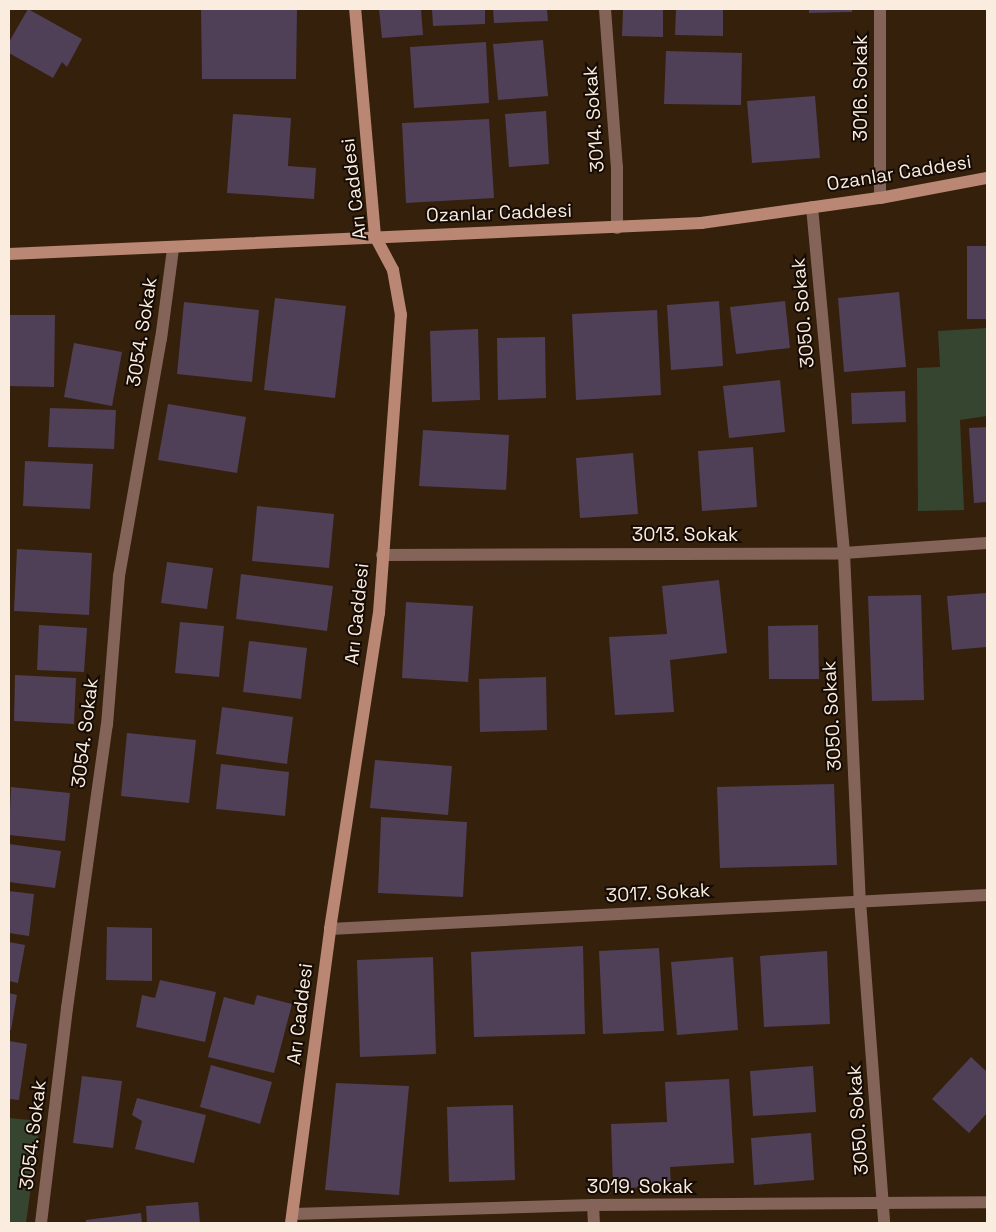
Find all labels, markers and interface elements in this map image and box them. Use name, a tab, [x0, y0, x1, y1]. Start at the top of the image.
street label: 3016. Sokak	[850, 34, 872, 142]
street label: 3014. Sokak	[579, 64, 609, 174]
street label: Arı Caddesi	[336, 137, 372, 241]
street label: Ozanlar Caddesi	[825, 150, 973, 196]
street label: Ozanlar Caddesi	[426, 199, 572, 227]
street label: 3050. Sokak	[787, 257, 819, 369]
street label: 3054. Sokak	[122, 275, 162, 389]
street label: 3013. Sokak	[631, 524, 739, 546]
street label: Arı Caddesi	[340, 562, 374, 666]
street label: 3050. Sokak	[818, 660, 846, 772]
street label: 3054. Sokak	[67, 676, 103, 790]
street label: 3017. Sokak	[605, 879, 711, 907]
street label: Arı Caddesi	[282, 962, 318, 1066]
street label: 3050. Sokak	[843, 1064, 873, 1176]
street label: 3054. Sokak	[15, 1078, 51, 1192]
street label: 3019. Sokak	[586, 1176, 694, 1198]

